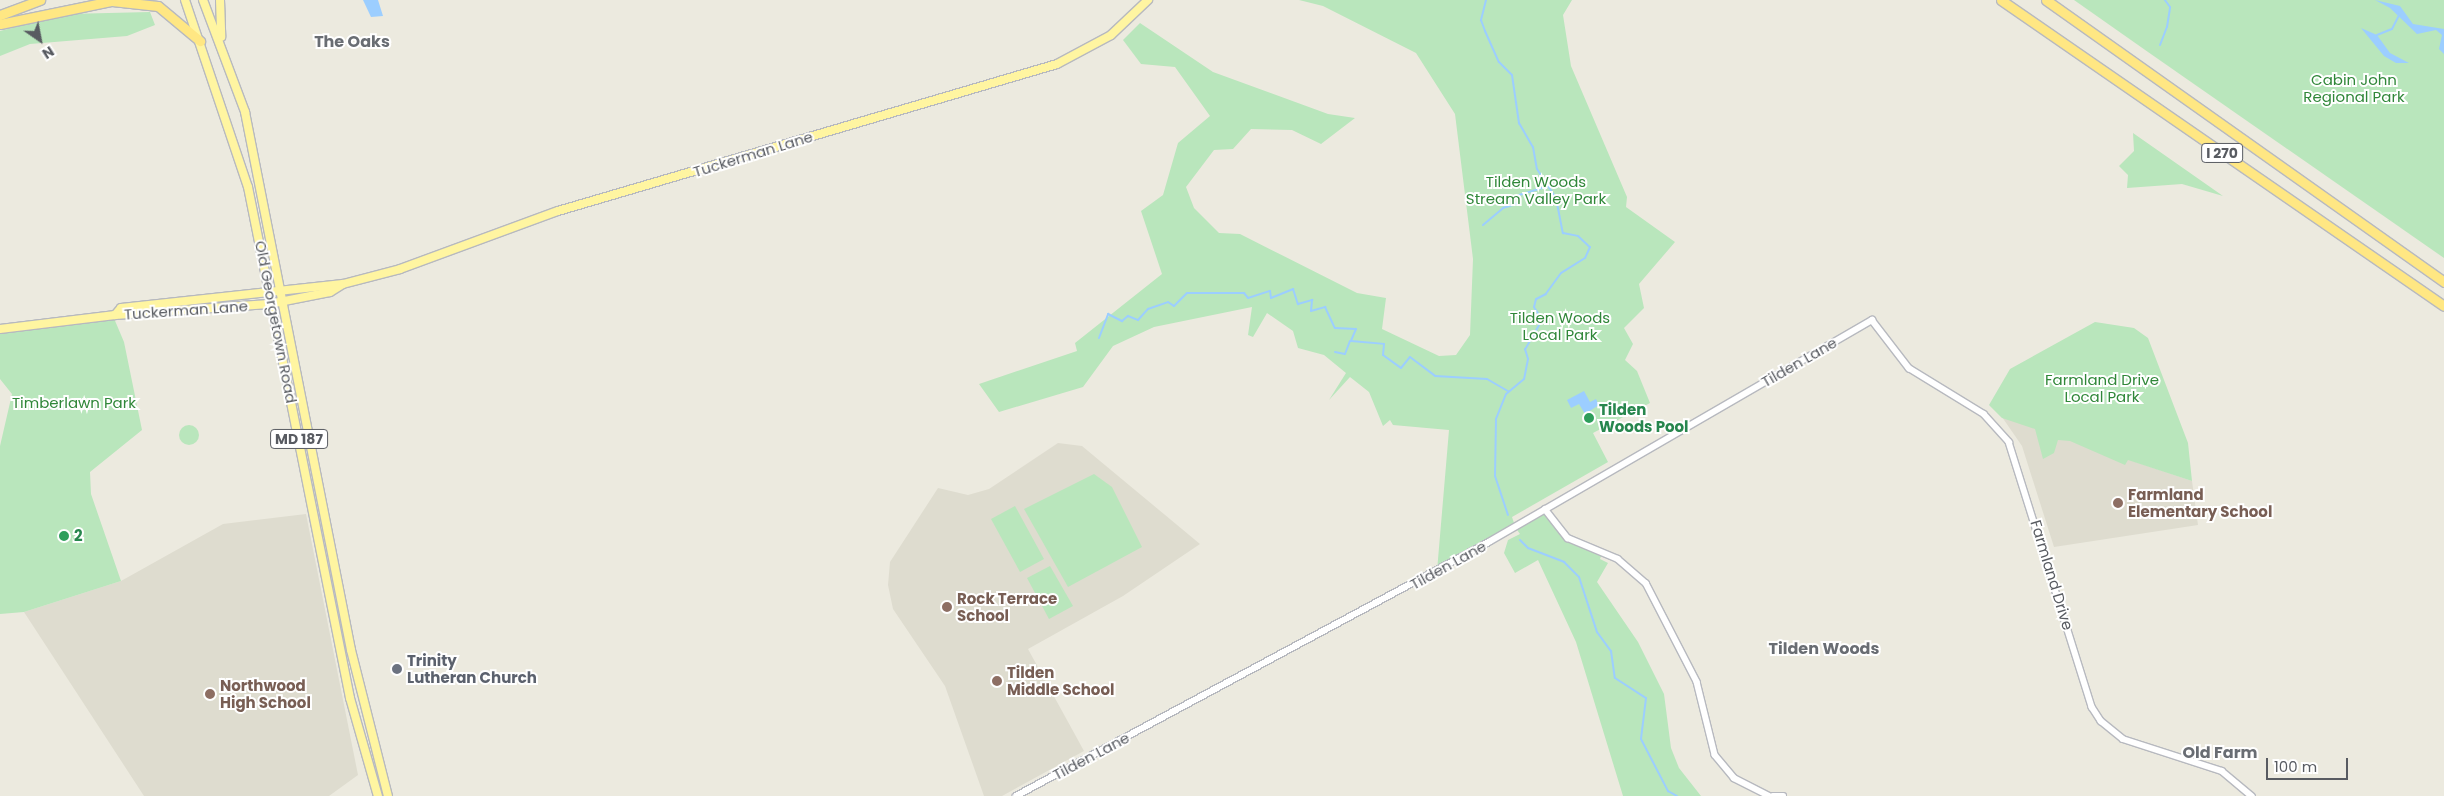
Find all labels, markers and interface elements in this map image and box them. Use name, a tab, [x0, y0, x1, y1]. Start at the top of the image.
north arrow	[15, 15, 65, 65]
district label: The Oaks	[314, 32, 390, 52]
text: N	[38, 41, 58, 64]
park label: Cabin John Regional Park	[2303, 70, 2405, 105]
street label: Tuckerman Lane	[691, 127, 815, 181]
road number: I 270	[2201, 142, 2243, 164]
park label: Tilden Woods Stream Valley Park	[1466, 172, 1606, 207]
street label: Old Georgetown Road	[251, 239, 301, 405]
street label: Tuckerman Lane	[123, 297, 249, 323]
park label: Tilden Woods Local Park	[1510, 308, 1610, 343]
street label: Tilden Lane	[1758, 333, 1840, 391]
park label: Farmland Drive Local Park	[2045, 370, 2159, 405]
park label: Timberlawn Park	[12, 394, 136, 412]
place label: Tilden Woods Pool	[1599, 400, 1689, 435]
marker: Tilden Woods Pool	[1583, 412, 1595, 424]
road number: MD 187	[269, 428, 329, 450]
place label: Farmland Elementary School	[2128, 485, 2272, 520]
marker: Farmland Elementary School	[2112, 497, 2124, 509]
street label: Farmland Drive	[2027, 518, 2077, 632]
place label: 2	[74, 527, 83, 545]
marker: 2	[58, 530, 70, 542]
street label: Tilden Lane	[1407, 537, 1489, 593]
place label: Rock Terrace School	[957, 589, 1057, 624]
marker: Rock Terrace School	[941, 601, 953, 613]
district label: Tilden Woods	[1769, 639, 1879, 659]
place label: Trinity Lutheran Church	[407, 651, 537, 686]
marker: Trinity Lutheran Church	[391, 663, 403, 675]
place label: Tilden Middle School	[1007, 663, 1114, 698]
marker: Tilden Middle School	[991, 675, 1003, 687]
place label: Northwood High School	[220, 676, 311, 711]
marker: Northwood High School	[204, 688, 216, 700]
street label: Tilden Lane	[1050, 728, 1132, 784]
district label: Old Farm	[2183, 743, 2257, 763]
scale bar	[2269, 748, 2352, 780]
text: 100 m	[2274, 756, 2317, 777]

